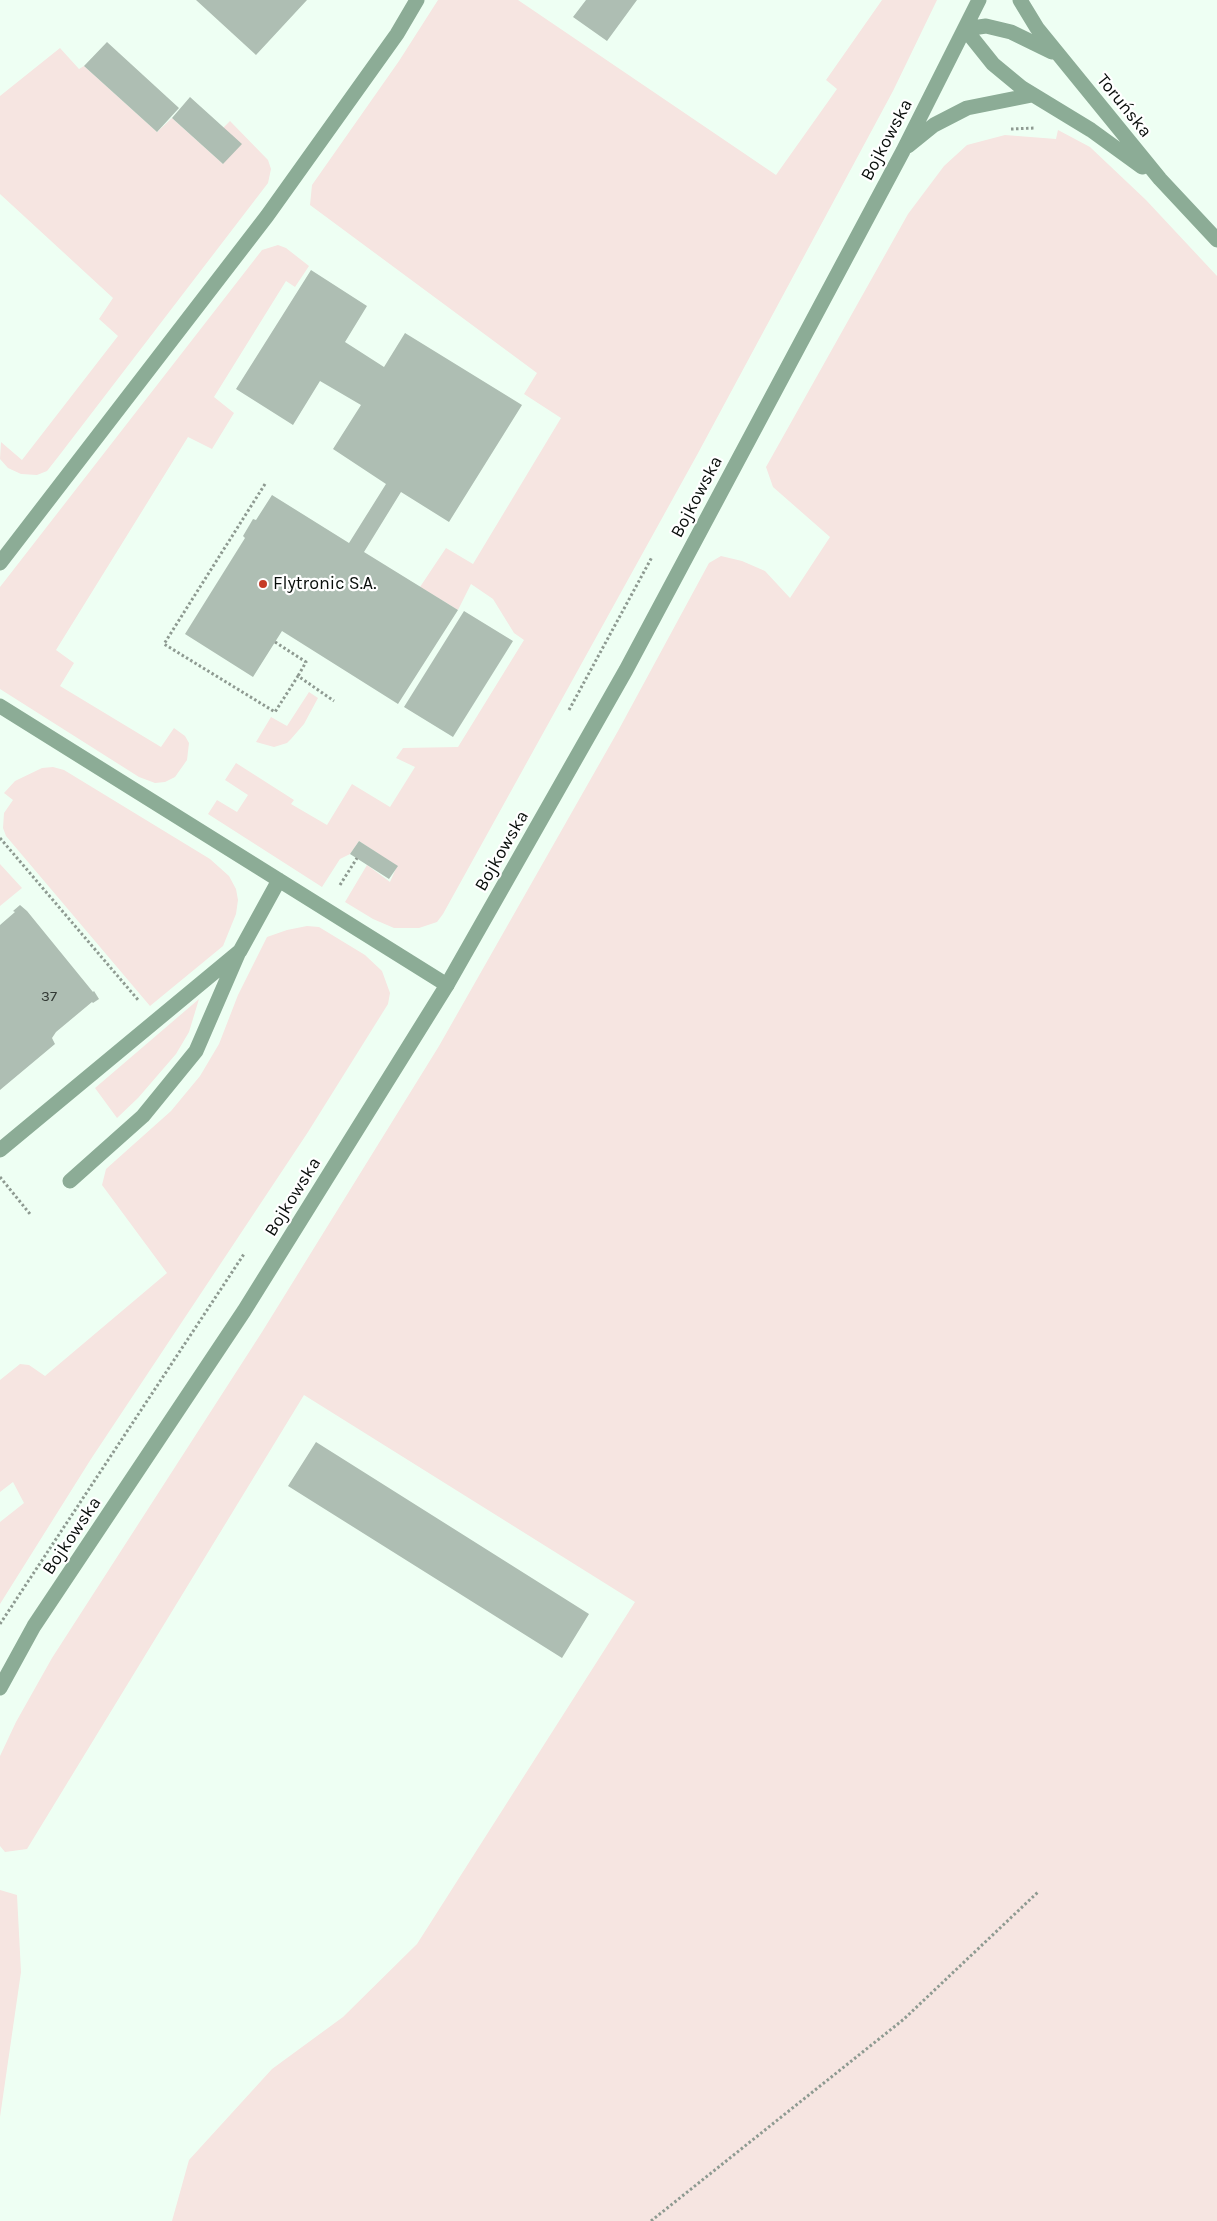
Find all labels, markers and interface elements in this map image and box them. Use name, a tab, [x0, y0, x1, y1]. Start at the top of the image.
street label: Toruńska	[1092, 70, 1156, 142]
street label: Bojkowska	[857, 96, 917, 184]
street label: Bojkowska	[667, 453, 727, 541]
place label: Flytronic S.A.	[273, 573, 376, 595]
marker: Flytronic S.A.	[257, 578, 269, 590]
street label: Bojkowska	[470, 807, 534, 895]
house number: 37	[41, 988, 57, 1006]
street label: Bojkowska	[260, 1153, 326, 1241]
street label: Bojkowska	[38, 1493, 106, 1579]

